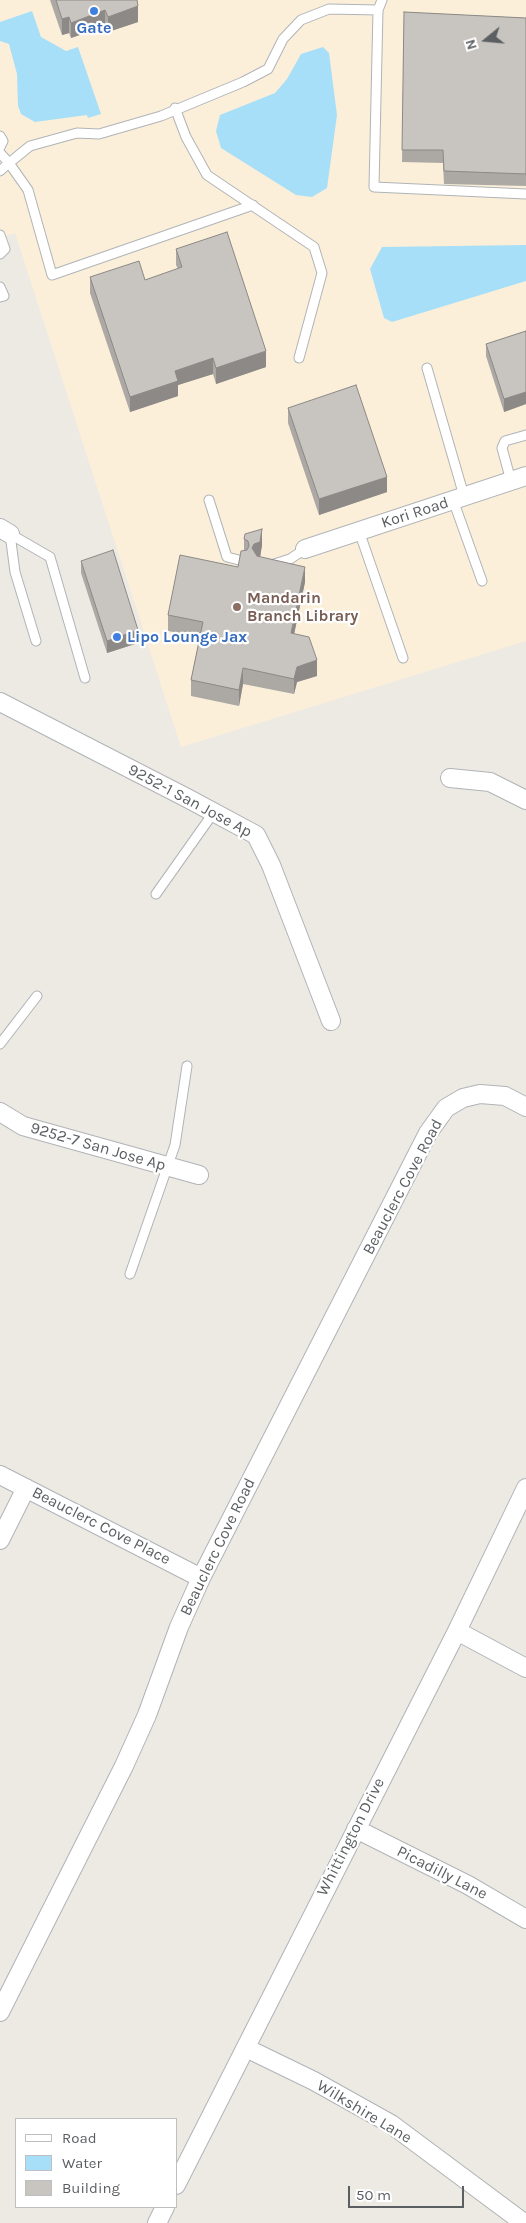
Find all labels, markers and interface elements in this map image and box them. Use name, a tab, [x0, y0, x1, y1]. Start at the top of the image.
marker: Gate	[88, 5, 100, 17]
north arrow	[461, 15, 511, 65]
place label: Gate	[77, 18, 111, 38]
text: N	[462, 37, 481, 52]
street label: Kori Road	[379, 493, 451, 533]
place label: Mandarin Branch Library	[247, 588, 358, 626]
marker: Mandarin Branch Library	[231, 601, 243, 613]
place label: Lipo Lounge Jax	[127, 627, 247, 647]
marker: Lipo Lounge Jax	[111, 631, 123, 643]
street label: 9252-1 San Jose Ap	[125, 760, 255, 842]
street label: Beauclerc Cove Road	[359, 1116, 447, 1258]
street label: 9252-7 San Jose Ap	[28, 1118, 168, 1176]
street label: Beauclerc Cove Road	[176, 1475, 260, 1619]
street label: Beauclerc Cove Place	[29, 1483, 173, 1569]
street label: Whittington Drive	[313, 1775, 389, 1899]
street label: Picadilly Lane	[393, 1842, 491, 1904]
street label: Wilkshire Lane	[313, 2076, 415, 2148]
legend	[15, 2118, 178, 2208]
text: Road	[62, 2129, 97, 2147]
text: Water	[62, 2154, 102, 2172]
scale bar	[351, 2176, 467, 2208]
text: Building	[62, 2179, 120, 2197]
text: 50 m	[356, 2186, 391, 2204]

